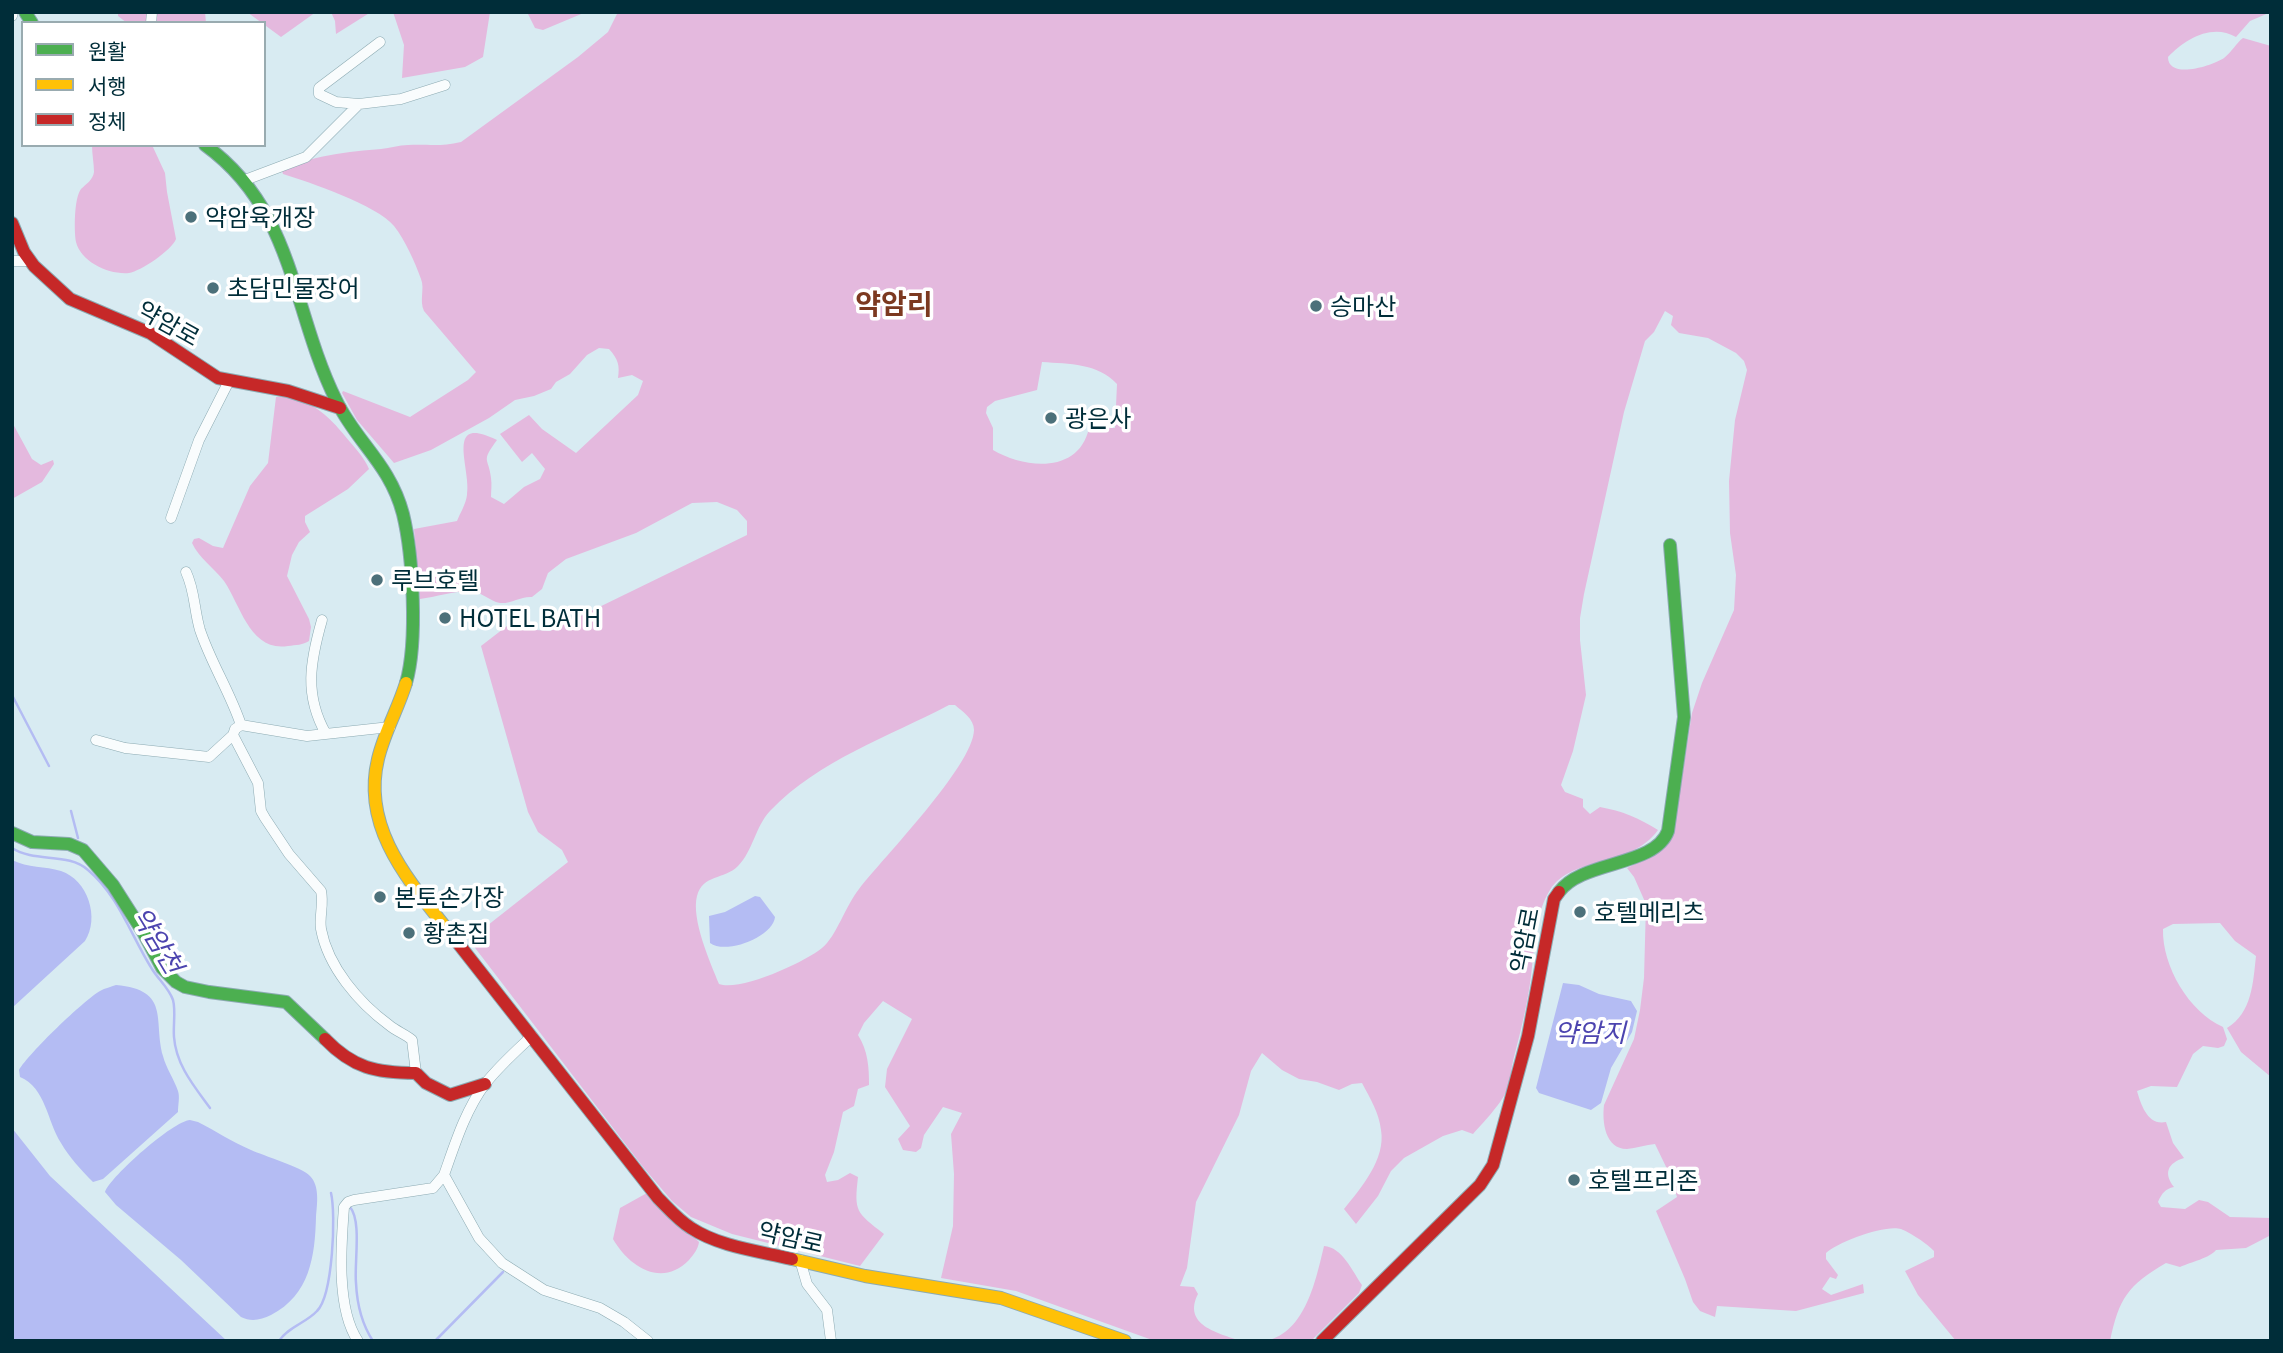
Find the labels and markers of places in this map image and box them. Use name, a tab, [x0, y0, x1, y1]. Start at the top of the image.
place label: 약암육개장	[205, 203, 315, 231]
marker: 약암육개장	[183, 209, 199, 225]
place label: 초담민물장어	[227, 274, 359, 302]
marker: 초담민물장어	[205, 280, 221, 296]
place label: 승마산	[1330, 292, 1396, 320]
marker: 승마산	[1308, 298, 1324, 314]
place label: 광은사	[1065, 404, 1131, 432]
marker: 광은사	[1043, 410, 1059, 426]
place label: 루브호텔	[391, 566, 479, 594]
marker: 루브호텔	[369, 572, 385, 588]
place label: HOTEL BATH	[459, 604, 590, 632]
marker: HOTEL BATH	[437, 610, 453, 626]
place label: 본토손가장	[394, 883, 504, 911]
marker: 본토손가장	[372, 889, 388, 905]
place label: 호텔메리츠	[1594, 898, 1704, 926]
marker: 호텔메리츠	[1572, 904, 1588, 920]
place label: 황촌집	[423, 919, 489, 947]
marker: 황촌집	[401, 925, 417, 941]
place label: 호텔프리존	[1588, 1166, 1698, 1194]
marker: 호텔프리존	[1566, 1172, 1582, 1188]

